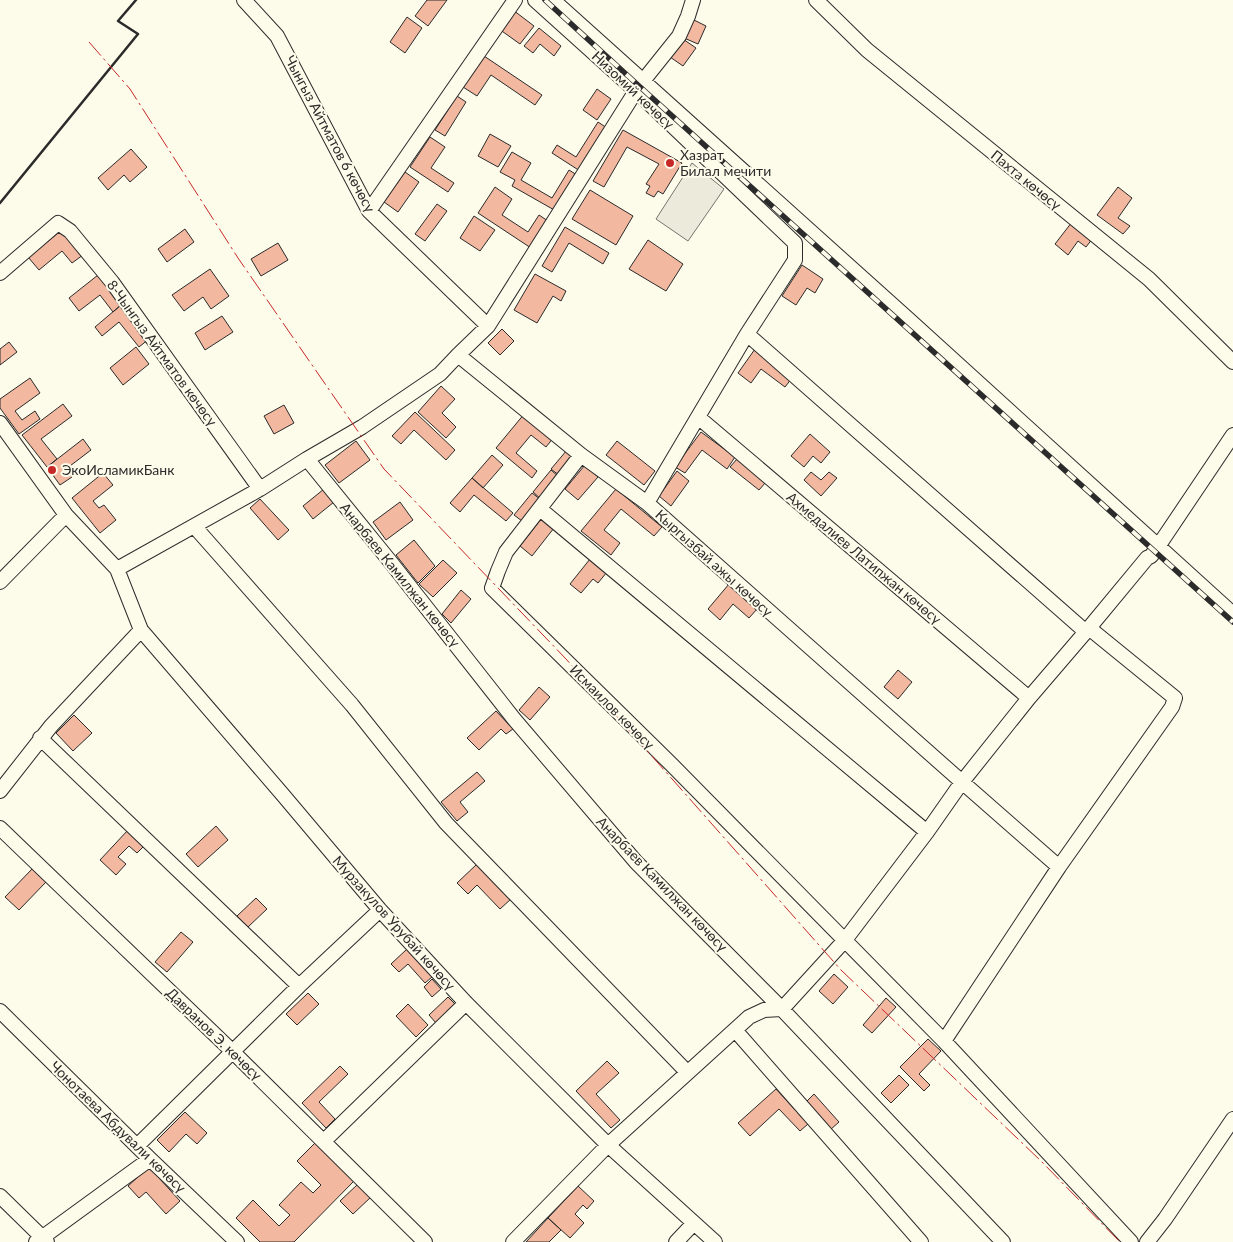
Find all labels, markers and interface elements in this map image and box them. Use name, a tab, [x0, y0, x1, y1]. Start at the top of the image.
street label: Низомий көчөсү	[589, 47, 679, 133]
street label: Чынгыз Айтматов 6 көчөсү	[282, 53, 379, 216]
place label: Хазрат Билал мечити	[680, 146, 771, 179]
street label: Пахта көчөсү	[988, 146, 1066, 214]
marker: Хазрат Билал мечити	[664, 157, 676, 169]
street label: 8-Чынгыз Айтматов көчөсү	[104, 276, 222, 430]
place label: ЭкоИсламикБанк	[62, 461, 175, 478]
marker: ЭкоИсламикБанк	[46, 464, 58, 476]
street label: Ахмедалиев Латипжан көчөсү	[784, 488, 946, 628]
street label: Анарбаев Камилжан көчөсү	[337, 499, 464, 651]
street label: Кыргызбай ажы көчөсү	[652, 506, 777, 620]
street label: Исмаилов көчөсү	[567, 661, 659, 753]
street label: Анарбаев Камилжан көчөсү	[593, 813, 732, 955]
street label: Мурзакулов Урубай көчөсү	[330, 852, 460, 994]
street label: Давранов Э. көчөсү	[163, 984, 266, 1084]
street label: Чонотаева Абдували көчөсү	[47, 1057, 190, 1196]

